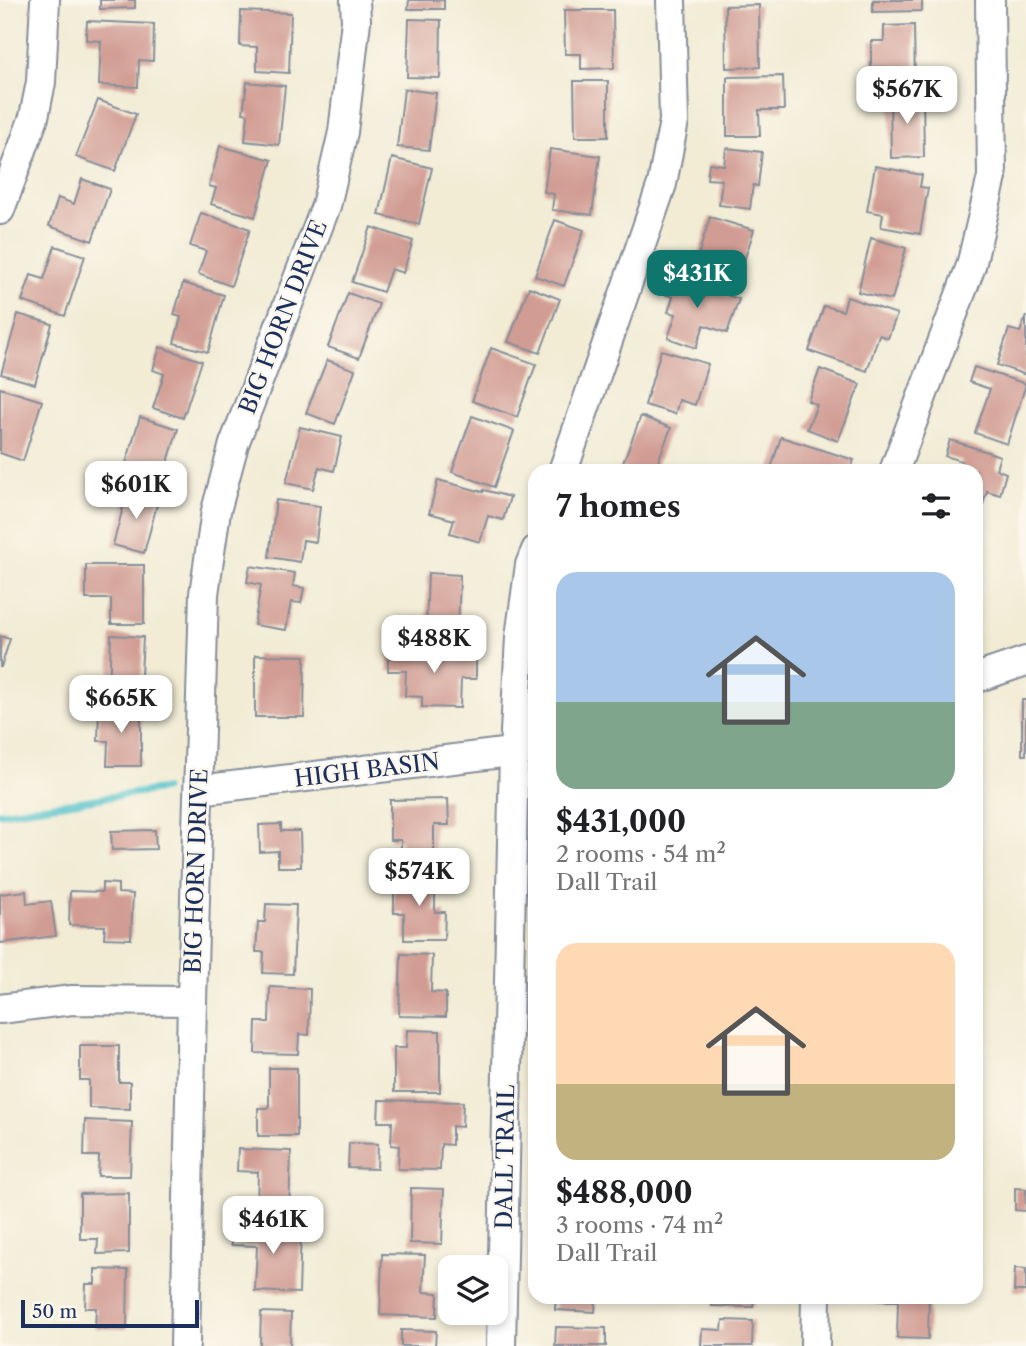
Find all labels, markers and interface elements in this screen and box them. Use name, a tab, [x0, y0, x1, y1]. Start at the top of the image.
pin: $567K	[858, 66, 956, 126]
text: $567K	[872, 75, 942, 103]
street label: BIG HORN DRIVE	[233, 216, 333, 418]
pin: $431K	[648, 250, 746, 310]
text: $431K	[663, 259, 731, 287]
pin: $601K	[87, 462, 185, 521]
text: $601K	[101, 470, 171, 498]
icon: filters	[917, 487, 955, 525]
text: 7 homes	[556, 488, 681, 525]
pin: $488K	[385, 616, 483, 675]
icon: home	[693, 617, 819, 743]
text: $488K	[397, 624, 471, 652]
pin: $665K	[72, 676, 170, 735]
text: $665K	[85, 684, 157, 712]
street label: HIGH BASIN	[293, 747, 441, 793]
street label: BIG HORN DRIVE	[178, 768, 214, 974]
text: $431,000	[556, 803, 686, 840]
text: 2 rooms · 54 m²	[556, 840, 726, 868]
pin: $574K	[370, 848, 468, 908]
text: $574K	[385, 857, 453, 885]
text: Dall Trail	[556, 868, 657, 896]
icon: home	[693, 988, 819, 1114]
street label: DALL TRAIL	[490, 1084, 520, 1230]
text: $488,000	[556, 1174, 693, 1211]
pin: $461K	[224, 1196, 322, 1256]
text: $461K	[239, 1205, 307, 1233]
text: 3 rooms · 74 m²	[556, 1211, 723, 1239]
text: Dall Trail	[556, 1239, 657, 1267]
map controls	[438, 1255, 508, 1325]
button: layers	[438, 1255, 508, 1325]
scale bar	[21, 1297, 200, 1329]
text: 50 m	[32, 1300, 77, 1323]

